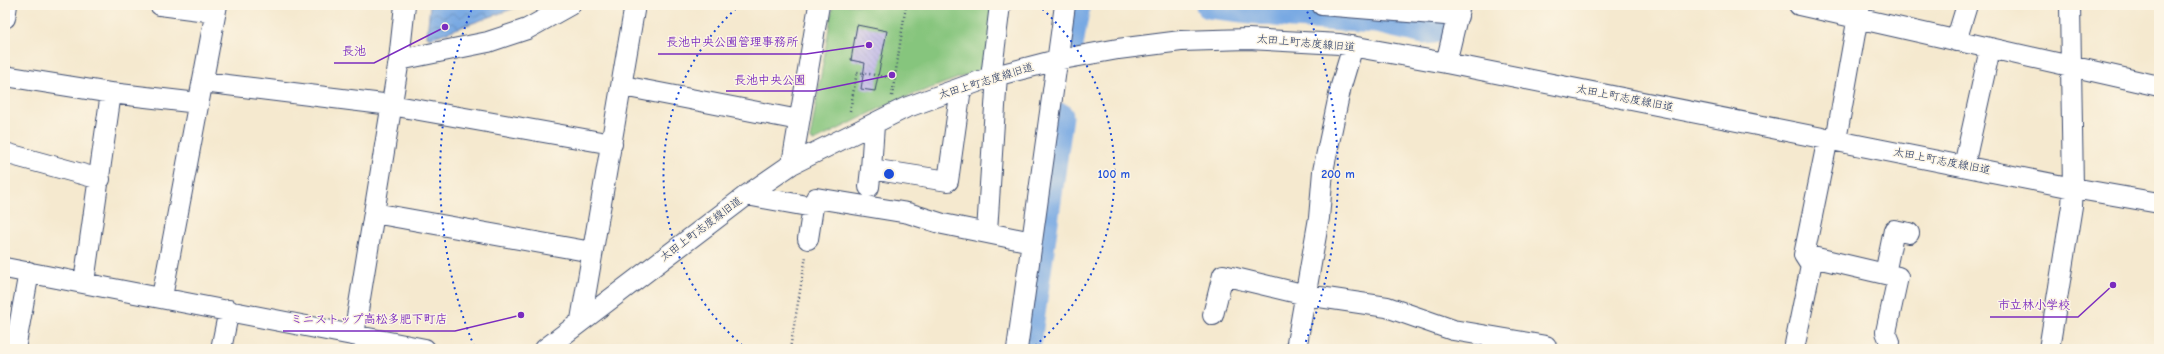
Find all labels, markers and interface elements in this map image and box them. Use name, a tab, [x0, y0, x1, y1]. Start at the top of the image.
callout: 長池中央公園管理事務所	[658, 30, 806, 54]
street label: 太田上町志度線旧道	[1256, 32, 1356, 54]
text: 長池中央公園管理事務所	[666, 35, 799, 49]
callout: 長池	[334, 39, 374, 63]
text: 長池	[342, 44, 366, 58]
street label: 太田上町志度線旧道	[937, 60, 1035, 102]
callout: 長池中央公園	[726, 67, 814, 91]
text: 長池中央公園	[734, 73, 806, 87]
street label: 太田上町志度線旧道	[1575, 82, 1675, 114]
street label: 太田上町志度線旧道	[1892, 145, 1992, 177]
centre of rings	[882, 167, 896, 181]
text: 100 m	[1098, 167, 1130, 181]
text: 200 m	[1321, 167, 1355, 181]
street label: 太田上町志度線旧道	[658, 194, 744, 264]
callout: 市立林小学校	[1990, 293, 2078, 317]
text: 市立林小学校	[1998, 298, 2070, 312]
callout: ミニストップ高松多肥下町店	[283, 307, 455, 331]
text: ミニストップ高松多肥下町店	[290, 312, 448, 326]

